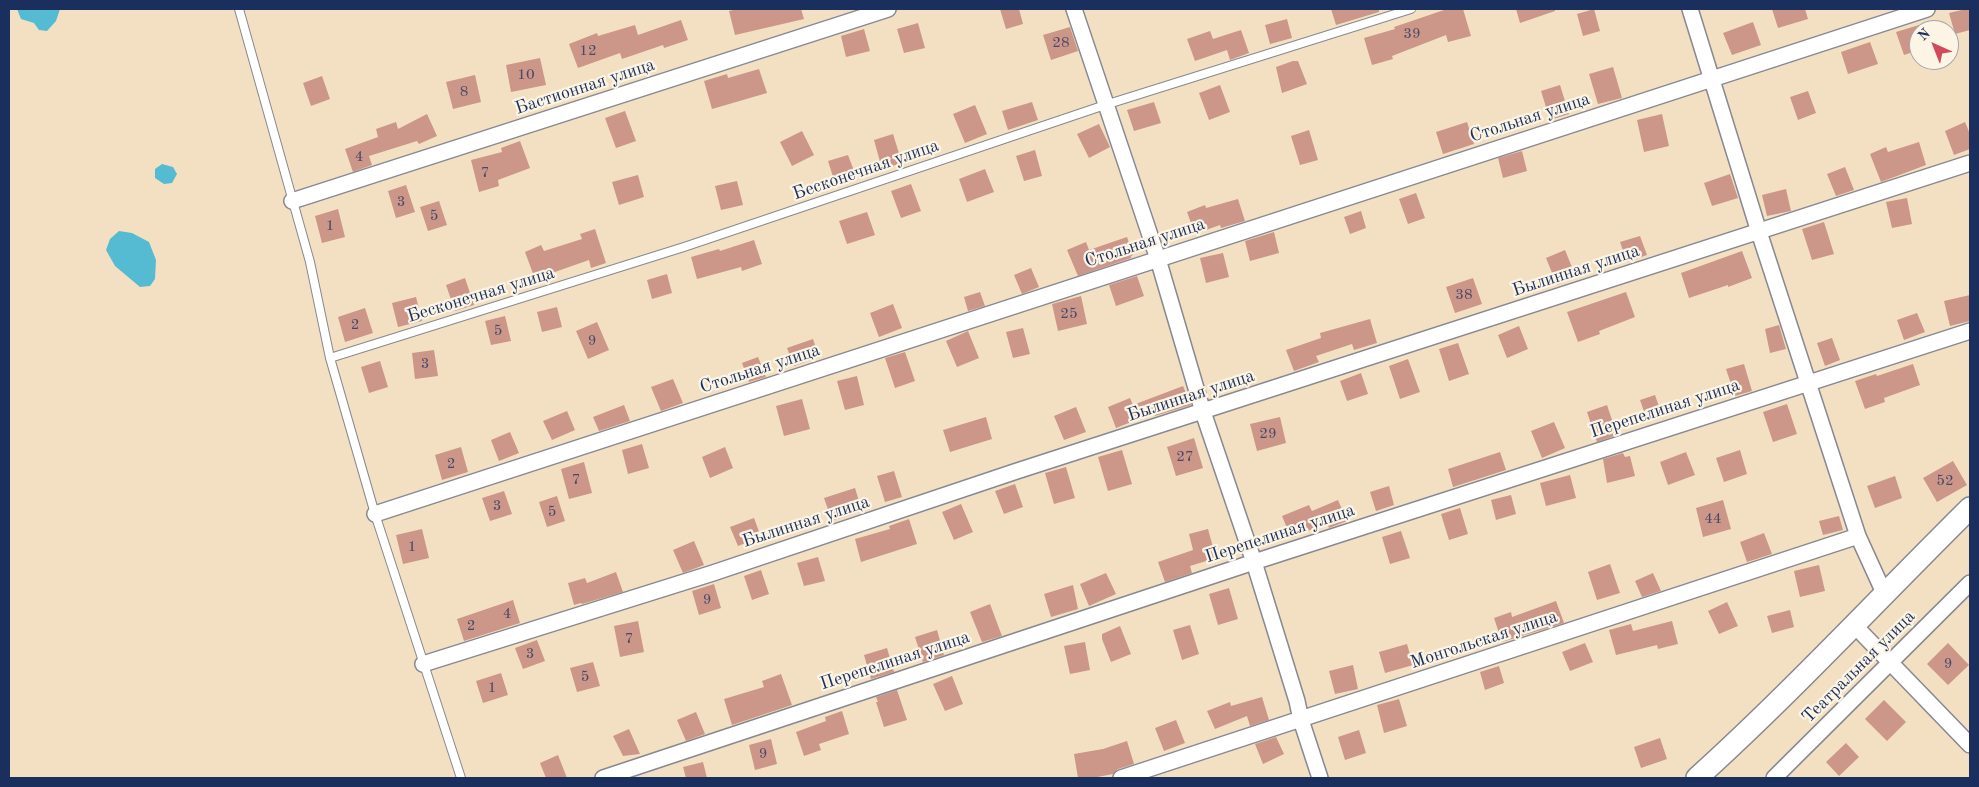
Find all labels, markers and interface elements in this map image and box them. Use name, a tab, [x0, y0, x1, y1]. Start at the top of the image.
north arrow	[1909, 20, 1959, 70]
house number: 39	[1403, 25, 1421, 43]
text: N	[1916, 26, 1933, 44]
house number: 28	[1052, 34, 1070, 52]
house number: 12	[579, 42, 597, 60]
street label: Бастионная улица	[512, 54, 658, 120]
house number: 10	[517, 66, 535, 84]
house number: 8	[460, 83, 468, 101]
street label: Стольная улица	[1467, 88, 1593, 148]
street label: Бесконечная улица	[790, 135, 942, 205]
house number: 4	[355, 148, 363, 166]
house number: 7	[481, 164, 489, 182]
house number: 3	[397, 193, 405, 211]
house number: 5	[430, 207, 438, 225]
street label: Стольная улица	[1082, 213, 1208, 273]
house number: 1	[326, 217, 334, 235]
street label: Былинная улица	[1510, 240, 1642, 302]
street label: Бесконечная улица	[405, 262, 557, 328]
house number: 38	[1455, 286, 1473, 304]
house number: 25	[1060, 305, 1078, 323]
house number: 2	[351, 316, 359, 334]
house number: 5	[494, 322, 502, 340]
house number: 9	[588, 332, 596, 350]
street label: Стольная улица	[697, 339, 823, 399]
house number: 3	[421, 355, 429, 373]
street label: Былинная улица	[1125, 365, 1257, 427]
street label: Перепелиная улица	[1587, 375, 1743, 443]
house number: 29	[1259, 425, 1277, 443]
house number: 27	[1176, 448, 1194, 466]
house number: 2	[447, 455, 455, 473]
house number: 7	[572, 471, 580, 489]
house number: 52	[1936, 472, 1954, 490]
street label: Былинная улица	[740, 491, 872, 553]
house number: 3	[493, 497, 501, 515]
street label: Перепелиная улица	[1202, 500, 1358, 568]
house number: 5	[548, 503, 556, 521]
house number: 44	[1704, 510, 1722, 528]
house number: 1	[408, 538, 416, 556]
house number: 9	[703, 591, 711, 609]
house number: 4	[503, 605, 511, 623]
street label: Монгольская улица	[1408, 606, 1560, 674]
street label: Театральная улица	[1798, 606, 1920, 728]
house number: 2	[467, 617, 475, 635]
street label: Перепелиная улица	[817, 627, 973, 695]
house number: 7	[625, 630, 633, 648]
house number: 3	[526, 645, 534, 663]
house number: 9	[1944, 655, 1952, 673]
house number: 5	[581, 668, 589, 686]
house number: 1	[488, 679, 496, 697]
house number: 9	[759, 745, 767, 763]

